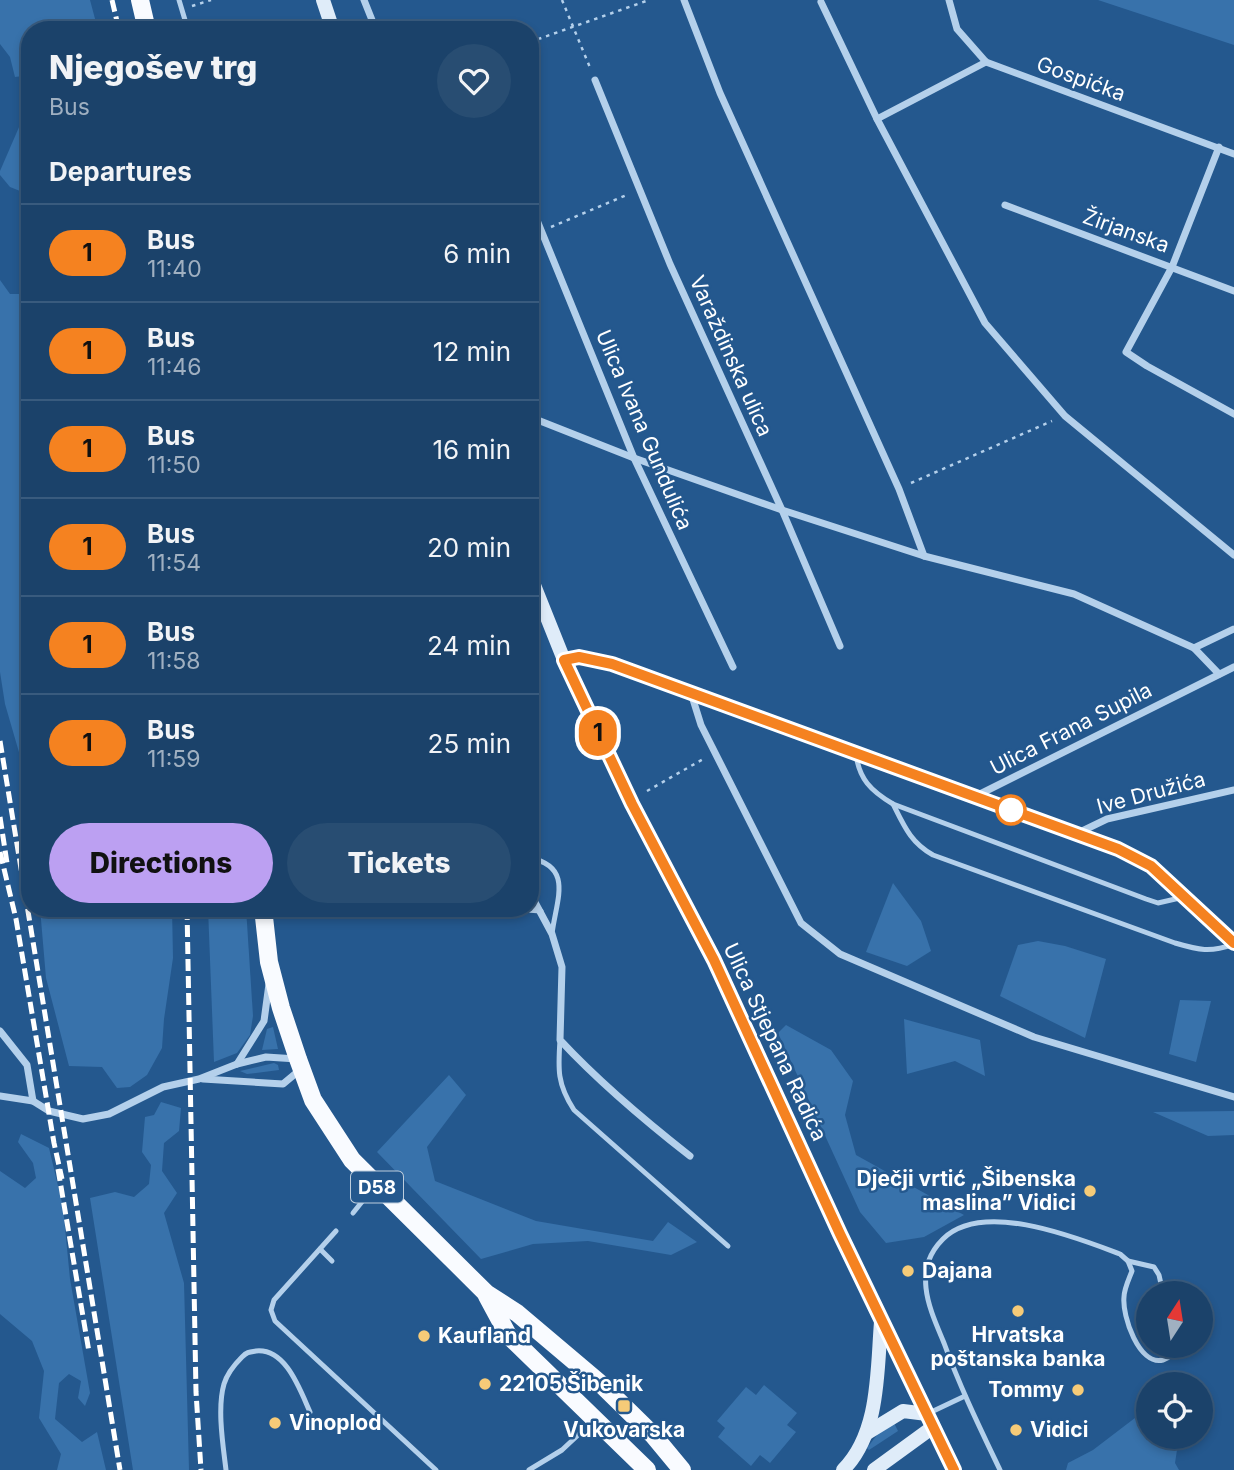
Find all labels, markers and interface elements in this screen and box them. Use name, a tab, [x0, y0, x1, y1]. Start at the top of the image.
button: heart	[437, 44, 511, 118]
text: Njegošev trg	[49, 47, 257, 87]
street label: Gospićka	[1033, 51, 1129, 106]
text: Bus	[49, 93, 90, 121]
text: Departures	[49, 156, 192, 187]
street label: Žirjanska	[1080, 202, 1173, 258]
text: Bus	[147, 224, 195, 255]
text: 1	[82, 238, 93, 267]
text: 6 min	[443, 238, 511, 269]
text: 11:40	[147, 255, 202, 283]
street label: Varaždinska ulica	[685, 271, 778, 440]
text: Bus	[147, 322, 195, 353]
street label: Ulica Ivana Gundulića	[591, 326, 698, 534]
text: 1	[82, 336, 93, 365]
text: 12 min	[433, 336, 511, 367]
text: 11:46	[147, 353, 201, 381]
text: Bus	[147, 420, 195, 451]
text: 1	[82, 434, 93, 463]
text: 16 min	[433, 434, 511, 465]
text: 11:50	[147, 451, 201, 479]
text: Bus	[147, 518, 195, 549]
text: 1	[82, 532, 93, 561]
text: 20 min	[427, 532, 511, 563]
text: 11:54	[147, 549, 201, 577]
text: Bus	[147, 616, 195, 647]
text: 1	[82, 630, 93, 659]
text: 24 min	[427, 630, 511, 661]
text: 11:58	[147, 647, 201, 675]
street label: Ulica Frana Supila	[986, 677, 1156, 780]
line badge: 1	[575, 710, 621, 756]
text: Bus	[147, 714, 195, 745]
text: 1	[593, 718, 603, 747]
text: 1	[82, 728, 93, 757]
text: 25 min	[428, 728, 511, 759]
text: 11:59	[147, 745, 201, 773]
street label: Ive Družića	[1094, 766, 1208, 819]
unlabelled marker	[996, 795, 1026, 825]
button: Directions	[49, 823, 273, 903]
button: Tickets	[287, 823, 511, 903]
street label: Ulica Stjepana Radića	[719, 939, 832, 1145]
place label: Dječji vrtić „Šibenska maslina” Vidici	[857, 1165, 1076, 1215]
road number: D58	[351, 1172, 403, 1203]
marker: Dječji vrtić „Šibenska maslina” Vidici	[1082, 1183, 1098, 1199]
place label: Dajana	[922, 1258, 993, 1283]
marker: Dajana	[900, 1263, 916, 1279]
north arrow	[1136, 1281, 1213, 1358]
map controls	[1136, 1281, 1213, 1449]
marker: Hrvatska poštanska banka	[1010, 1303, 1026, 1319]
place label: Hrvatska poštanska banka	[930, 1322, 1106, 1371]
place label: Kaufland	[438, 1323, 531, 1348]
marker: Kaufland	[416, 1328, 432, 1344]
place label: 22105 Šibenik	[499, 1370, 644, 1396]
button: locate	[1136, 1372, 1213, 1449]
marker: 22105 Šibenik	[477, 1376, 493, 1392]
place label: Tommy	[988, 1377, 1064, 1402]
marker: Tommy	[1070, 1382, 1086, 1398]
marker: Vukovarska	[616, 1398, 632, 1414]
place label: Vinoplod	[289, 1410, 381, 1435]
marker: Vinoplod	[267, 1415, 283, 1431]
place label: Vukovarska	[563, 1417, 685, 1442]
place label: Vidici	[1030, 1417, 1088, 1442]
marker: Vidici	[1008, 1422, 1024, 1438]

